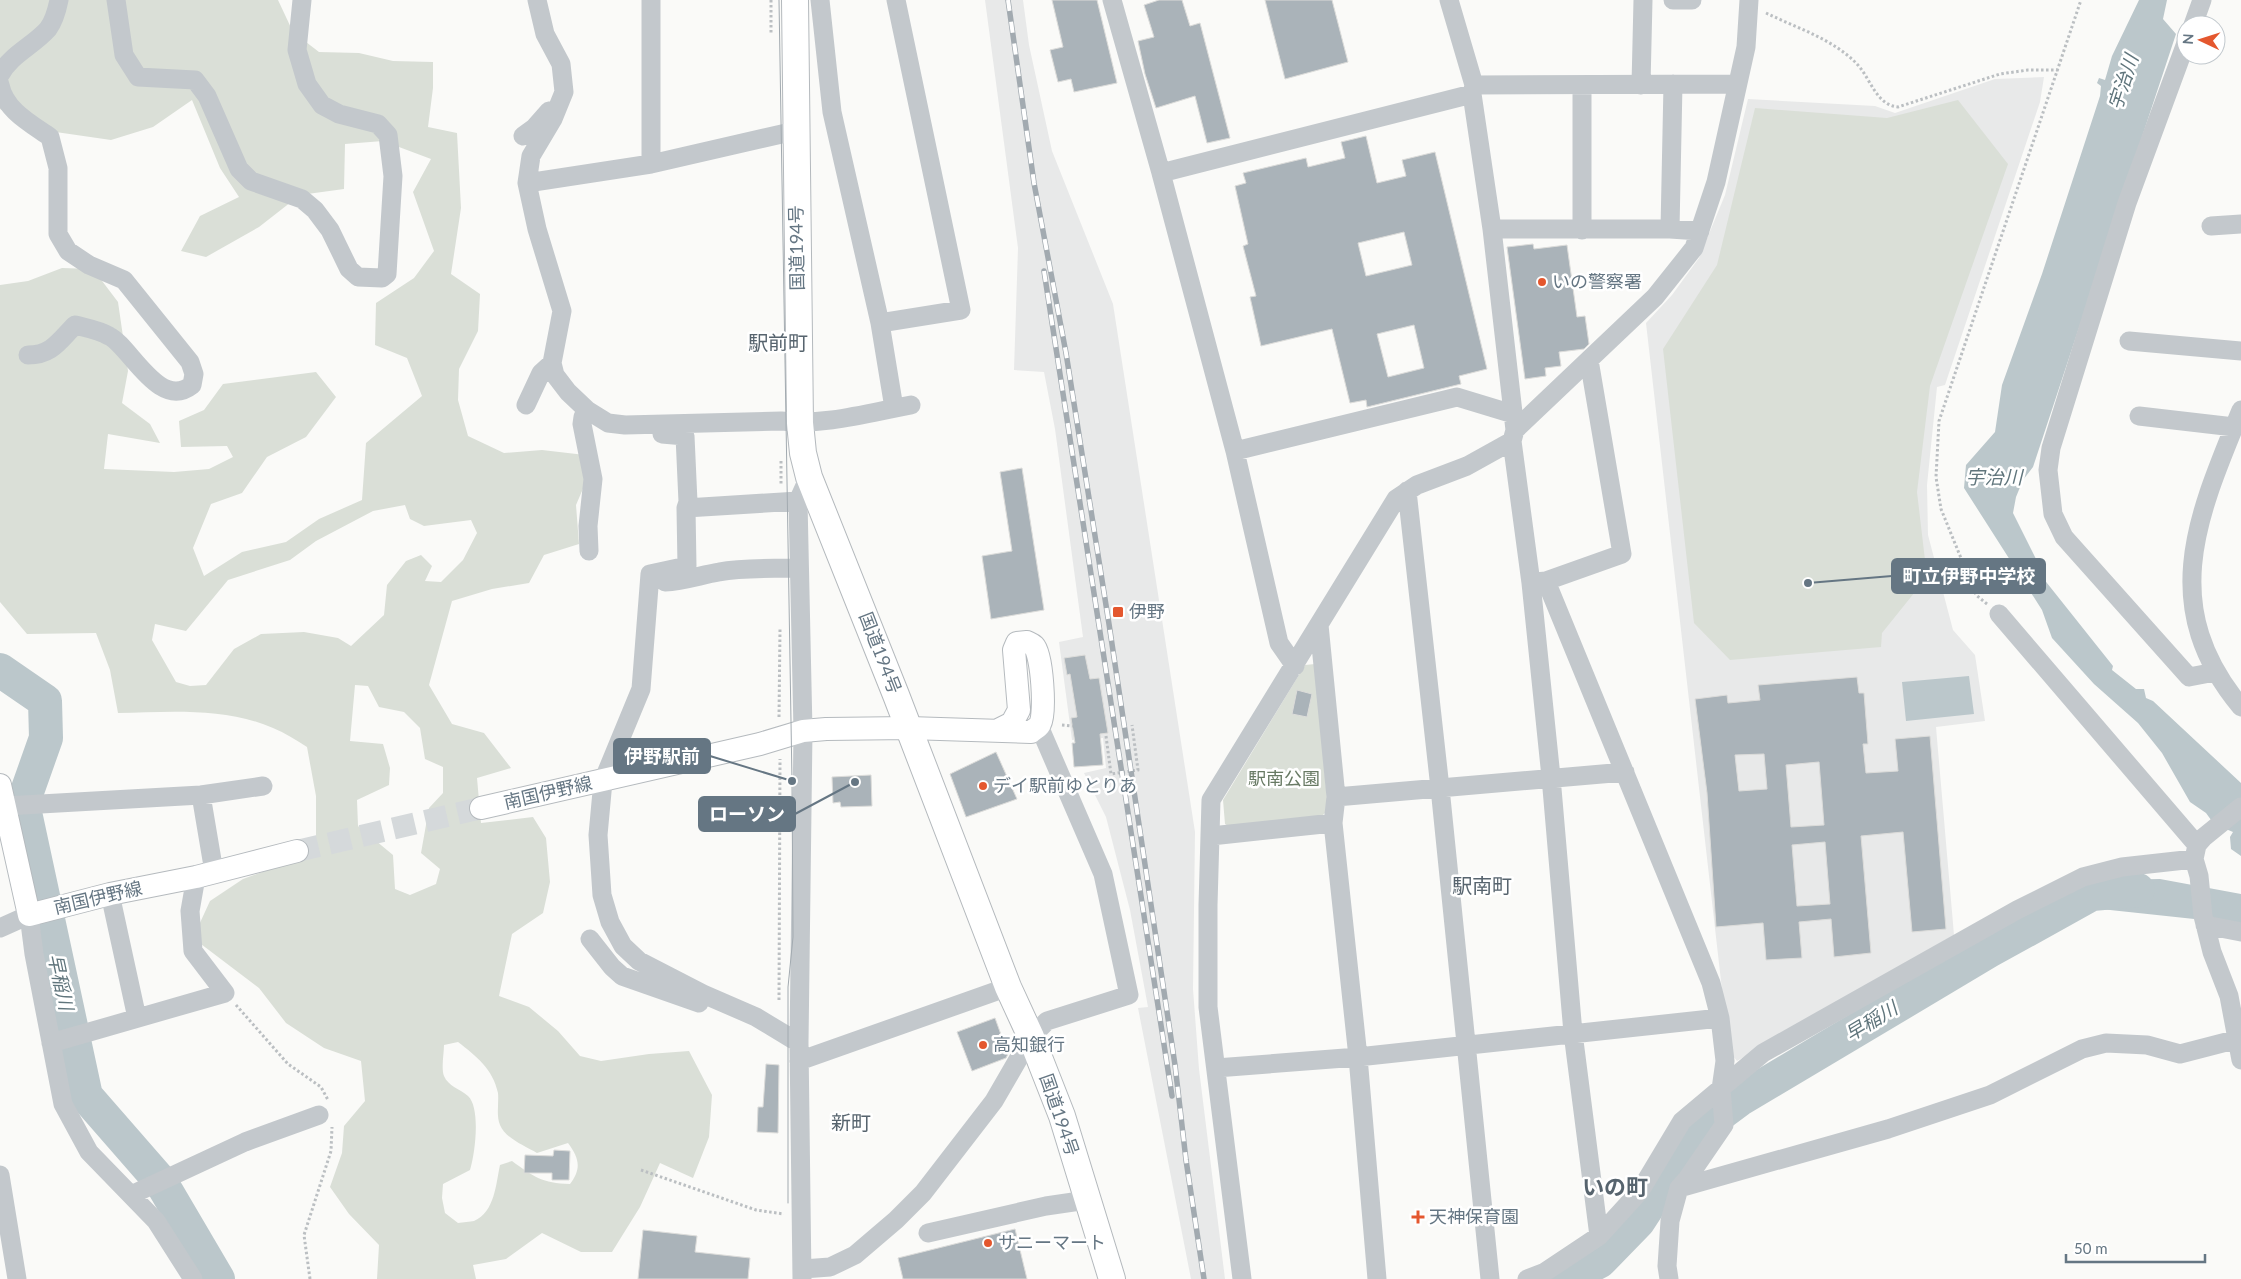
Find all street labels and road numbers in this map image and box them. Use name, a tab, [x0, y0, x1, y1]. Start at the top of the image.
street label: 国道194号	[784, 205, 808, 291]
street label: 国道194号	[855, 609, 906, 696]
street label: 南国伊野線	[501, 771, 594, 813]
street label: 南国伊野線	[51, 876, 144, 918]
street label: 国道194号	[1036, 1071, 1084, 1159]

